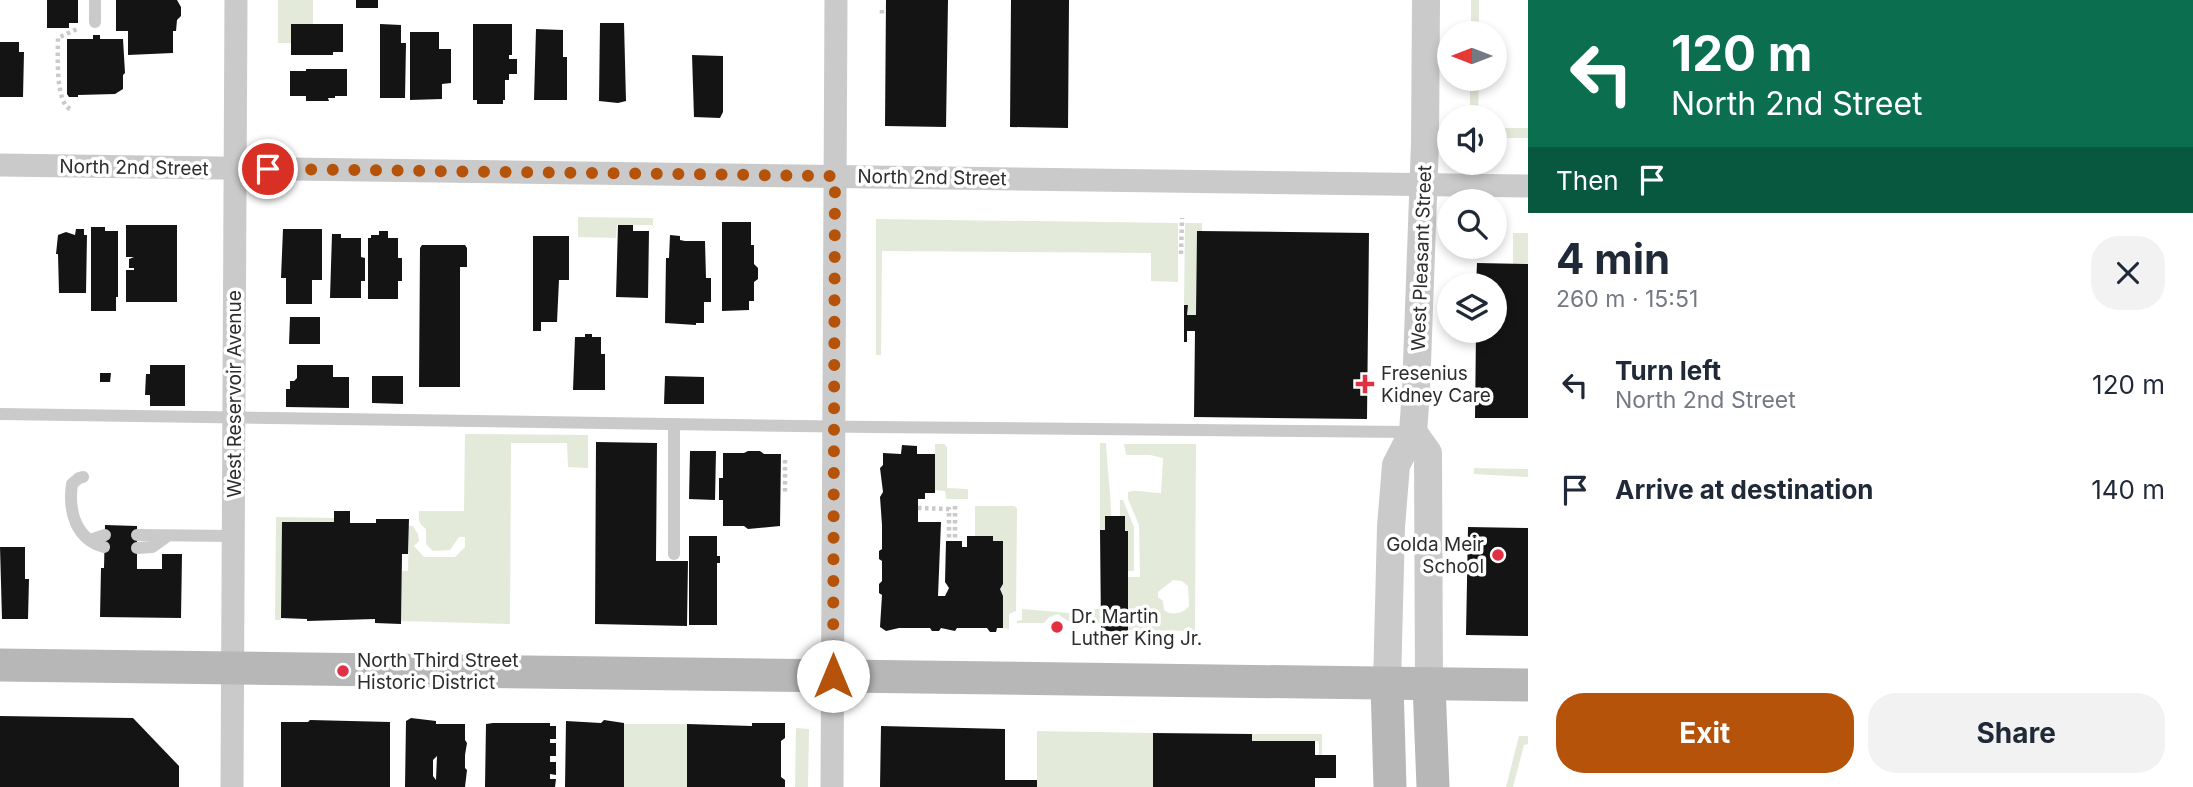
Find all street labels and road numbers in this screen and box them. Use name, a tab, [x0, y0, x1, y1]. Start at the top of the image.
street label: North 2nd Street	[59, 155, 209, 180]
street label: North 2nd Street	[857, 165, 1007, 190]
street label: West Pleasant Street	[1407, 165, 1436, 351]
street label: West Reservoir Avenue	[223, 290, 246, 498]

